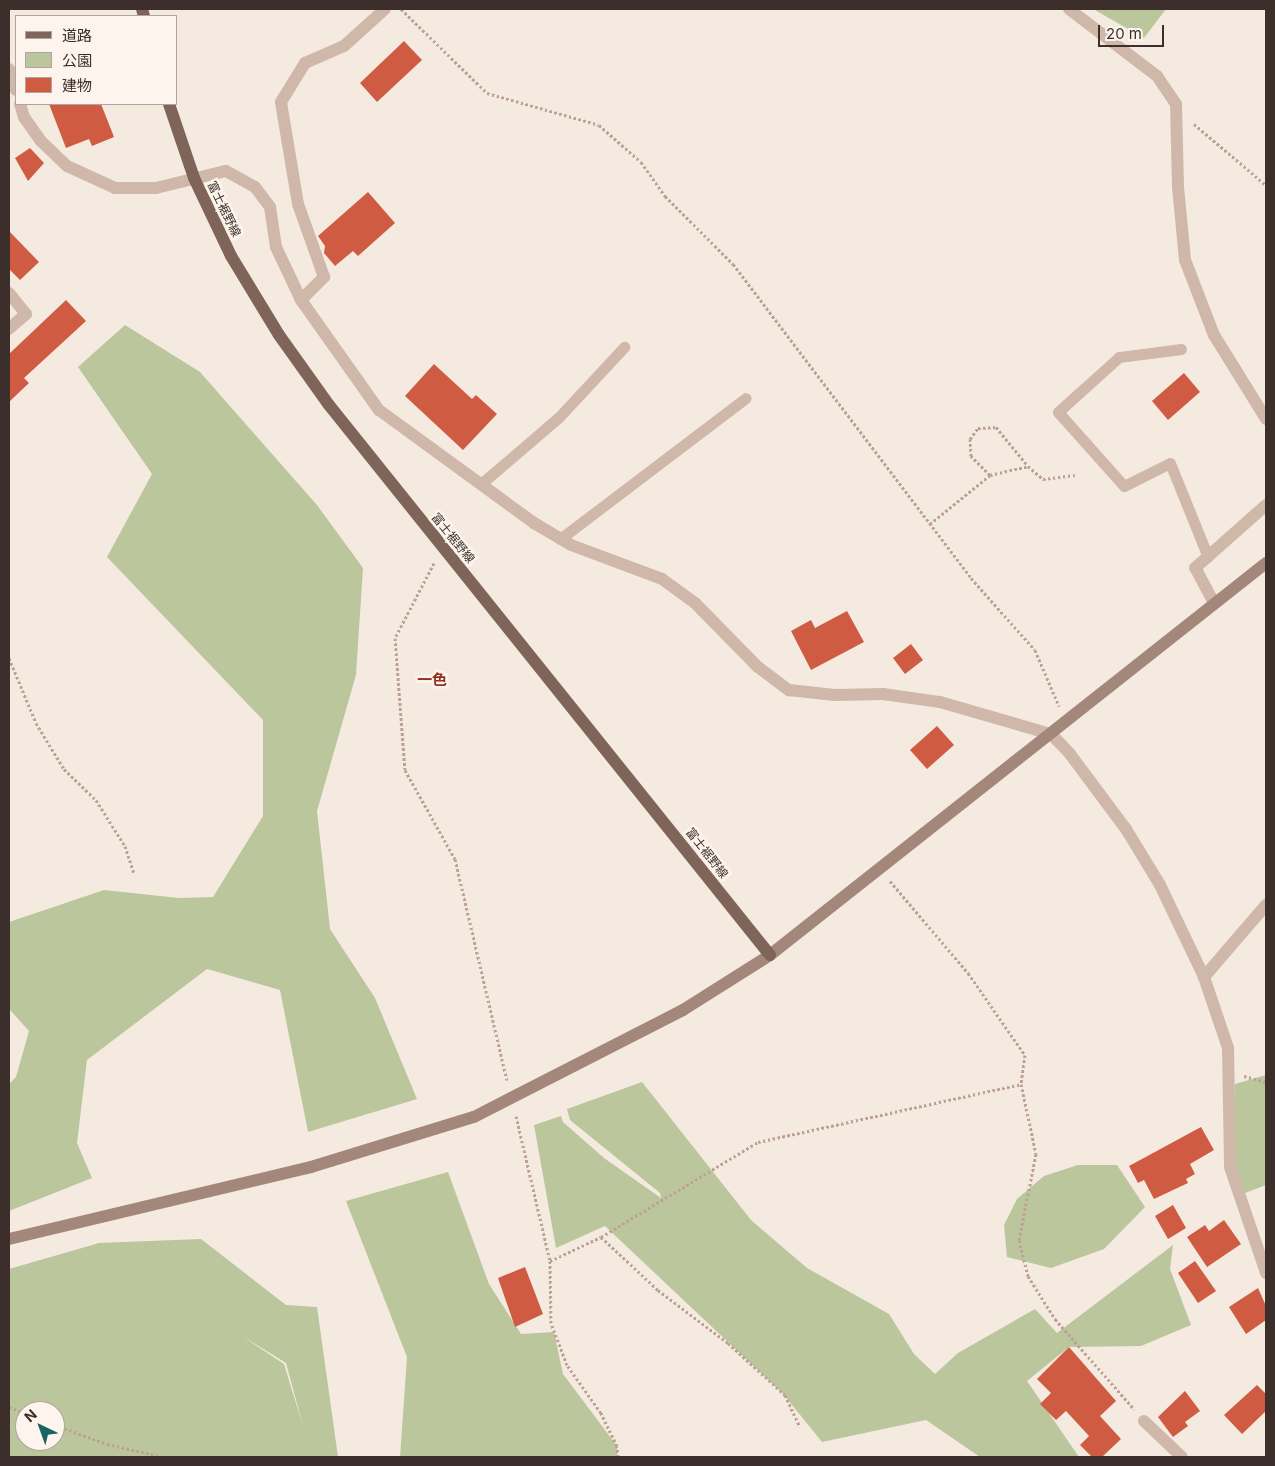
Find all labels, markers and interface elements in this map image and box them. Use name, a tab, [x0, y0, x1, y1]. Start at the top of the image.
legend	[15, 15, 178, 105]
scale bar	[1100, 15, 1166, 47]
text: 20 m	[1106, 24, 1142, 43]
text: 道路	[62, 26, 92, 45]
text: 公園	[62, 51, 92, 70]
text: 建物	[62, 76, 92, 95]
street label: 富士裾野線	[204, 179, 244, 239]
street label: 富士裾野線	[429, 510, 477, 566]
district label: 一色	[417, 671, 447, 689]
street label: 富士裾野線	[683, 825, 731, 881]
north arrow	[15, 1401, 65, 1451]
text: N	[21, 1405, 40, 1425]

